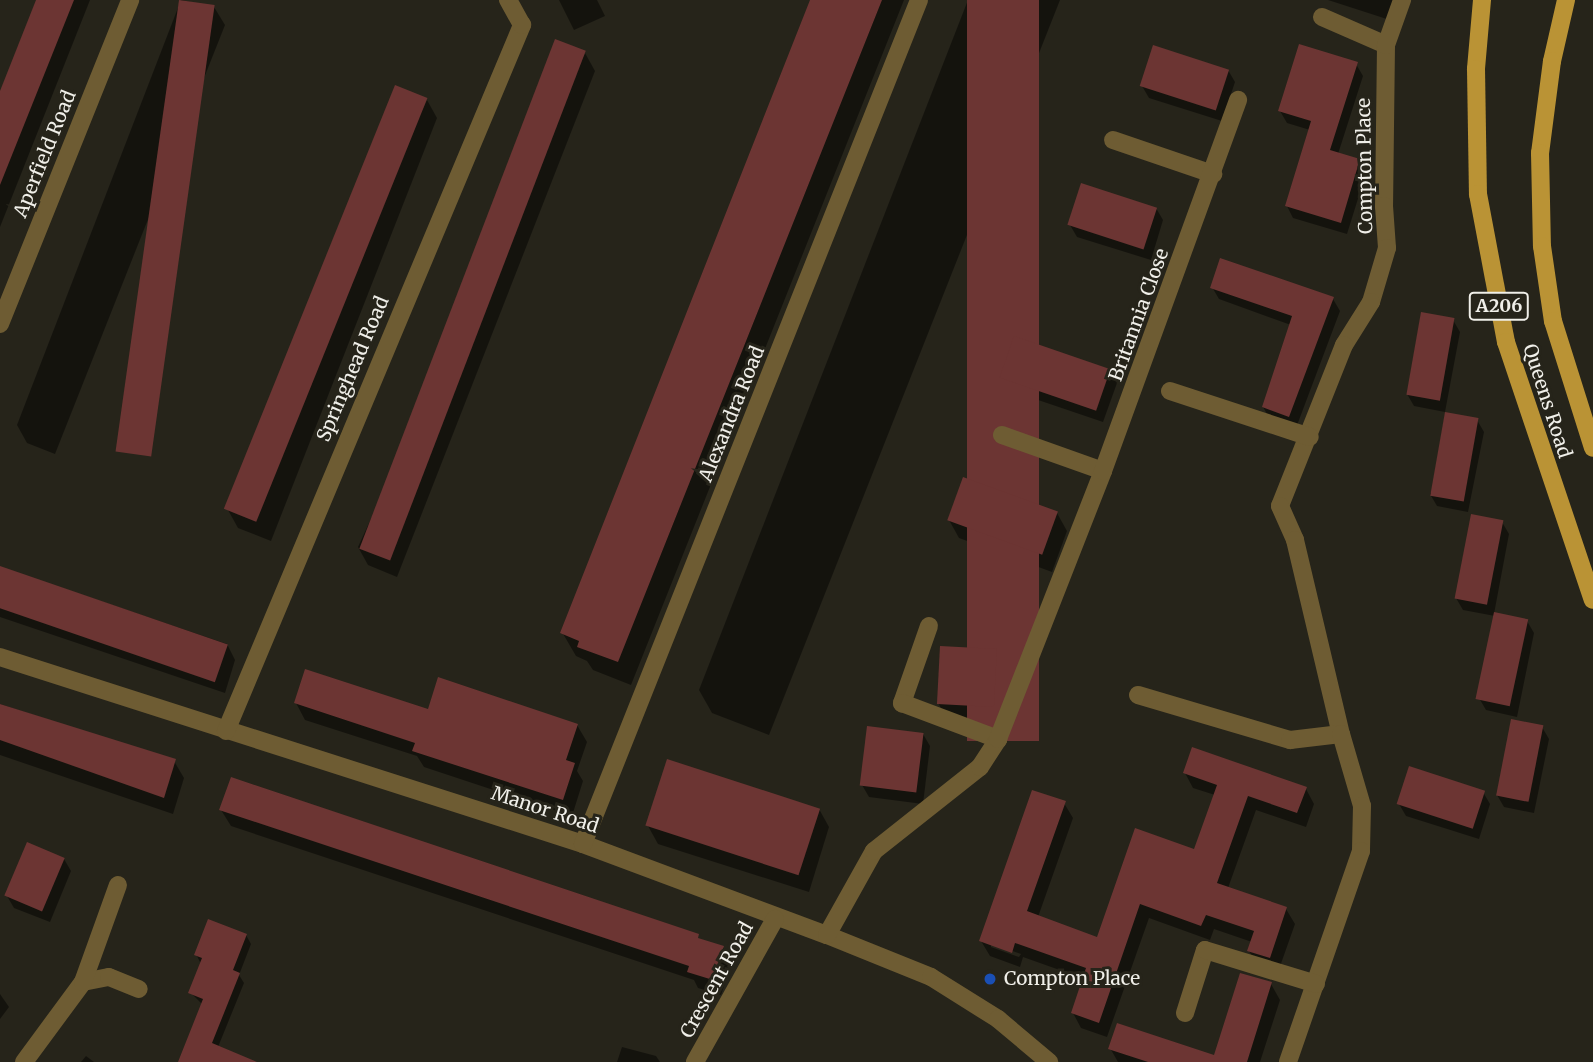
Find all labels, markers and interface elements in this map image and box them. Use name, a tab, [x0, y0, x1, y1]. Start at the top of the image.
street label: Aperfield Road	[9, 87, 81, 221]
street label: Compton Place	[1352, 98, 1378, 234]
street label: Britannia Close	[1104, 246, 1174, 384]
road number: A206	[1468, 292, 1530, 320]
street label: Springhead Road	[312, 293, 394, 445]
street label: Queens Road	[1518, 341, 1576, 461]
street label: Alexandra Road	[694, 343, 770, 485]
street label: Manor Road	[488, 782, 602, 838]
street label: Crescent Road	[676, 918, 758, 1042]
place label: Compton Place	[1004, 968, 1140, 990]
marker: Compton Place	[982, 971, 998, 987]

